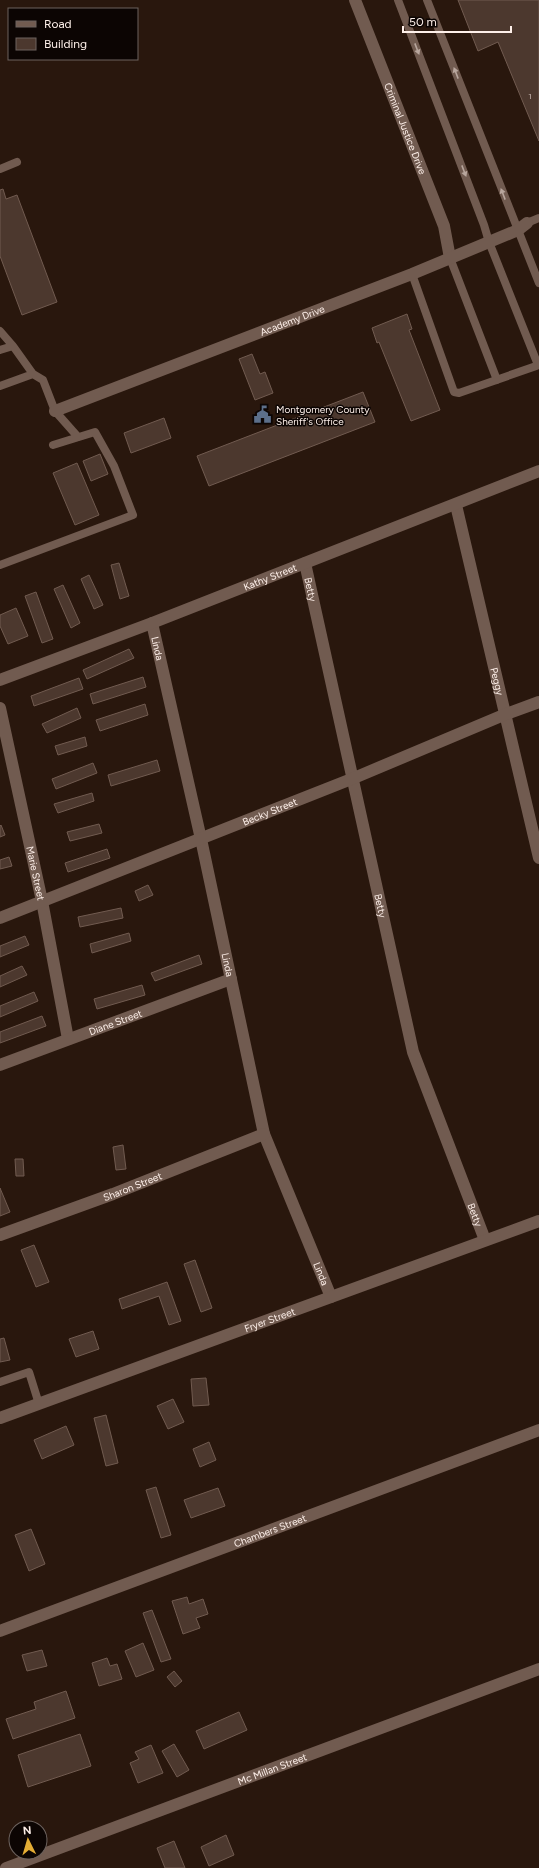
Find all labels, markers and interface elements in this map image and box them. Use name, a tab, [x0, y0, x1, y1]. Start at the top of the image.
legend	[8, 8, 138, 60]
scale bar	[403, 8, 511, 34]
text: 50 m	[409, 15, 437, 29]
text: Road	[44, 17, 72, 31]
text: Building	[44, 37, 87, 51]
one-way arrow	[414, 44, 420, 56]
one-way arrow	[452, 67, 458, 79]
street label: Criminal Justice Drive	[382, 81, 430, 177]
house number: 1	[528, 91, 532, 101]
one-way arrow	[461, 165, 467, 177]
one-way arrow	[500, 188, 506, 200]
street label: Academy Drive	[258, 302, 327, 338]
place label: Montgomery County Sheriff's Office	[276, 403, 370, 428]
public building icon: Montgomery County Sheriff's Office	[253, 405, 273, 425]
street label: Kathy Street	[241, 560, 299, 593]
street label: Betty	[302, 576, 320, 603]
street label: Linda	[149, 635, 167, 662]
street label: Peggy	[488, 666, 507, 697]
street label: Becky Street	[240, 795, 299, 828]
street label: Marie Street	[24, 845, 48, 902]
street label: Betty	[372, 892, 390, 920]
street label: Linda	[219, 952, 237, 978]
street label: Diane Street	[87, 1006, 144, 1038]
street label: Sharon Street	[101, 1169, 164, 1204]
street label: Betty	[465, 1201, 486, 1229]
street label: Linda	[311, 1260, 332, 1287]
street label: Fryer Street	[242, 1304, 297, 1335]
street label: Chambers Street	[232, 1511, 308, 1550]
street label: Mc Millan Street	[236, 1750, 309, 1787]
north arrow	[8, 1820, 48, 1860]
text: N	[22, 1824, 32, 1837]

